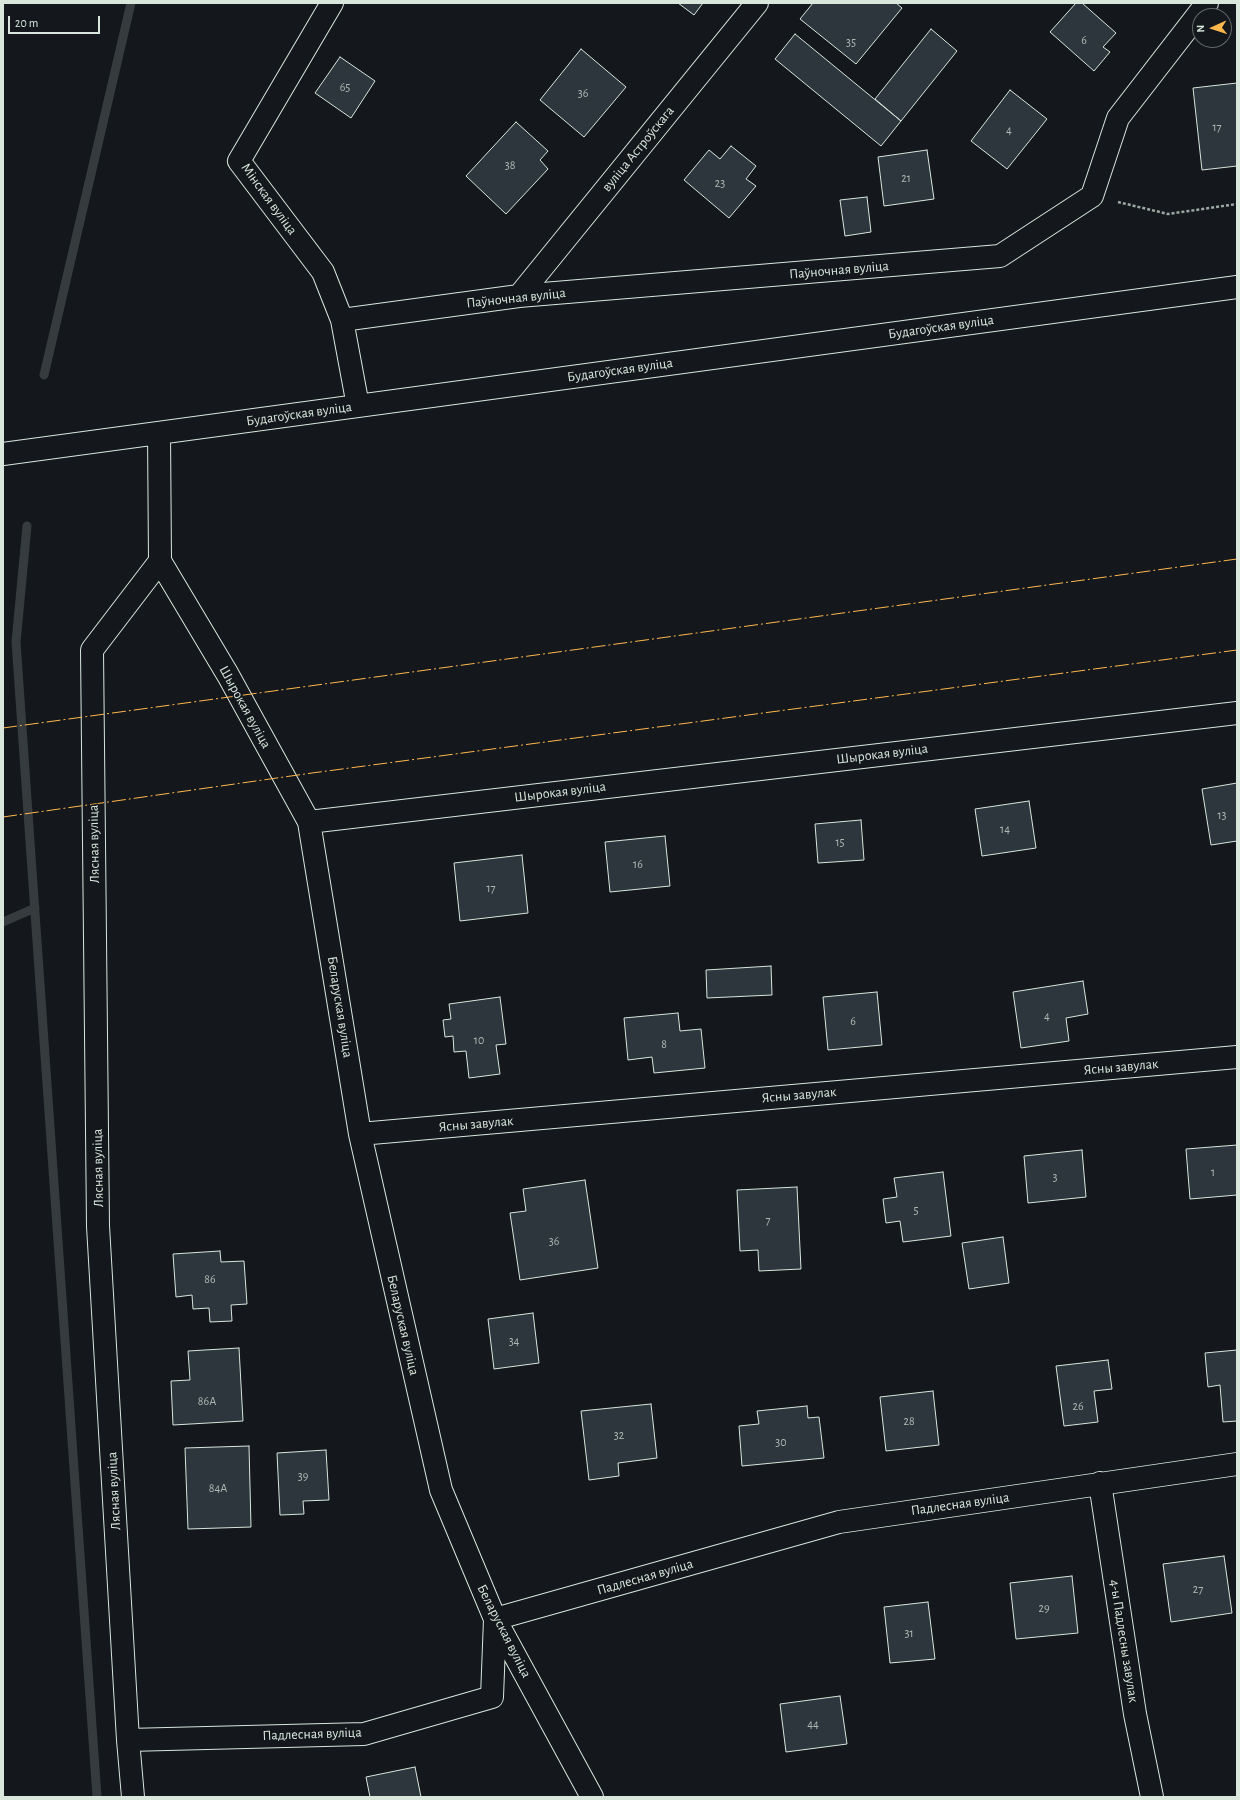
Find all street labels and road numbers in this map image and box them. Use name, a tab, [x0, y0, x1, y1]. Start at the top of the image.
street label: вуліца Астроўскага	[598, 103, 678, 195]
street label: Мінская вуліца	[237, 160, 301, 238]
street label: Паўночная вуліца	[788, 257, 890, 283]
street label: Паўночная вуліца	[465, 284, 567, 312]
street label: Будагоўская вуліца	[887, 311, 995, 343]
street label: Будагоўская вуліца	[566, 354, 674, 386]
street label: Будагоўская вуліца	[245, 398, 353, 430]
street label: Шырокая вуліца	[215, 663, 275, 751]
street label: Шырокая вуліца	[835, 740, 929, 768]
street label: Шырокая вуліца	[513, 778, 607, 806]
street label: Лясная вуліца	[85, 805, 103, 883]
street label: Беларуская вуліца	[324, 955, 356, 1059]
street label: Ясны завулак	[1083, 1055, 1159, 1079]
street label: Ясны завулак	[761, 1083, 837, 1107]
street label: Ясны завулак	[438, 1112, 514, 1136]
street label: Лясная вуліца	[89, 1129, 107, 1207]
street label: Беларуская вуліца	[383, 1273, 423, 1377]
street label: Лясная вуліца	[104, 1451, 124, 1531]
street label: Падлесная вуліца	[910, 1489, 1010, 1519]
street label: Падлесная вуліца	[595, 1555, 695, 1599]
street label: 4-ы Падлесны завулак	[1106, 1578, 1142, 1704]
street label: Беларуская вуліца	[473, 1581, 535, 1681]
street label: Падлесная вуліца	[262, 1724, 362, 1744]

